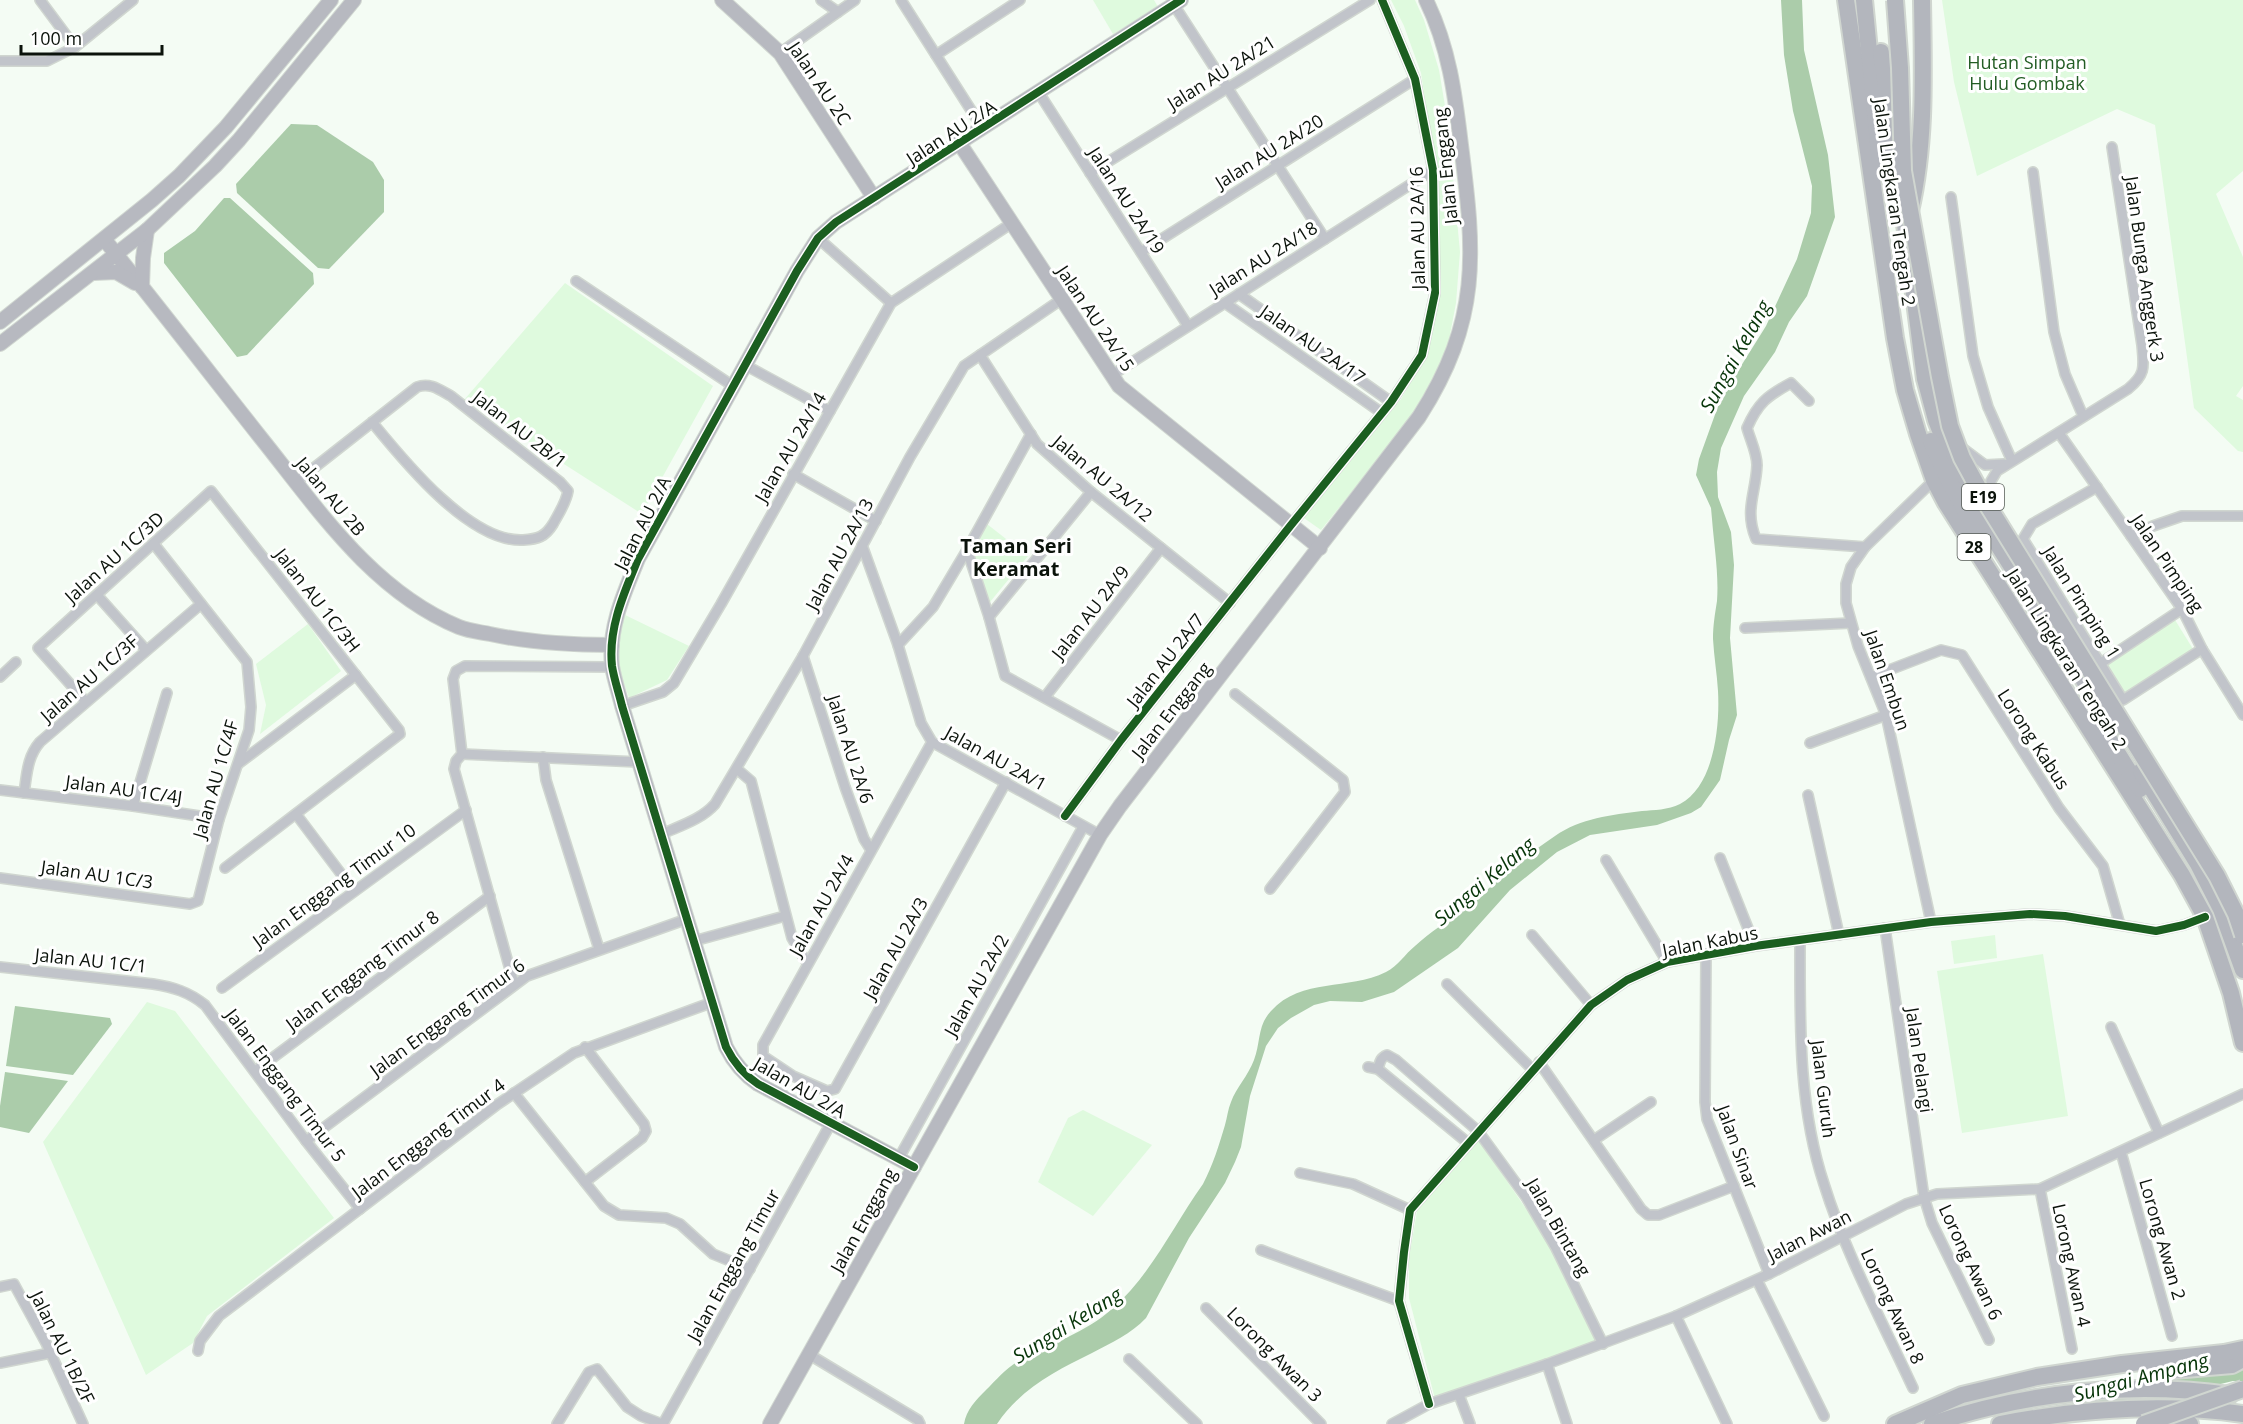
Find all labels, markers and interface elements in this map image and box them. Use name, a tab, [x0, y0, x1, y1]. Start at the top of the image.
scale bar	[21, 18, 162, 56]
text: 100 m	[30, 26, 82, 50]
street label: Jalan AU 2A/21	[1161, 29, 1280, 116]
street label: Jalan AU 2C	[782, 35, 857, 129]
park label: Hutan Simpan Hulu Gombak	[1967, 50, 2087, 95]
street label: Jalan AU 2/A	[900, 94, 1001, 171]
street label: Jalan Lingkaran Tengah 2	[1868, 95, 1921, 307]
street label: Jalan Enggang	[1427, 107, 1463, 227]
street label: Jalan AU 2A/20	[1209, 108, 1328, 195]
street label: Jalan AU 2A/19	[1082, 140, 1171, 258]
street label: Jalan AU 2A/16	[1404, 166, 1430, 292]
street label: Jalan Bunga Anggerk 3	[2120, 173, 2170, 363]
street label: Jalan AU 2A/18	[1203, 215, 1322, 302]
street label: Jalan AU 2A/15	[1051, 259, 1140, 376]
water label: Sungai Kelang	[1693, 294, 1777, 417]
street label: Jalan AU 2A/17	[1254, 298, 1370, 389]
street label: Jalan AU 2B/1	[466, 383, 572, 473]
street label: Jalan AU 2A/14	[748, 388, 831, 508]
street label: Jalan AU 2A/12	[1047, 428, 1158, 527]
street label: Jalan AU 2B	[290, 450, 371, 541]
street label: Jalan AU 2/A	[607, 471, 676, 576]
road number: E19	[1962, 484, 2004, 510]
street label: Jalan AU 2A/13	[799, 494, 879, 616]
street label: Jalan AU 1C/3D	[58, 506, 169, 609]
street label: Jalan Pimping	[2125, 508, 2210, 617]
district label: Taman Seri Keramat	[960, 532, 1072, 582]
road number: 28	[1958, 534, 1990, 560]
street label: Jalan Pimping 1	[2037, 539, 2126, 663]
street label: Jalan AU 1C/3H	[269, 541, 366, 657]
street label: Jalan AU 2A/9	[1045, 560, 1134, 665]
street label: Jalan Lingkaran Tengah 2	[2000, 562, 2133, 754]
street label: Jalan AU 2A/7	[1120, 608, 1209, 713]
street label: Jalan Embun	[1859, 625, 1916, 733]
street label: Jalan AU 1C/3F	[34, 629, 143, 728]
street label: Jalan Enggang	[1124, 657, 1216, 765]
street label: Lorong Kabus	[1992, 684, 2076, 794]
street label: Jalan AU 2A/6	[822, 690, 880, 806]
street label: Jalan AU 1C/4F	[186, 717, 243, 843]
street label: Jalan AU 2A/1	[939, 719, 1051, 796]
street label: Jalan AU 1C/4J	[62, 769, 184, 809]
street label: Jalan Enggang Timur 10	[246, 818, 420, 953]
water label: Sungai Kelang	[1428, 830, 1541, 931]
street label: Jalan AU 2A/4	[782, 850, 859, 962]
street label: Jalan AU 1C/3	[37, 854, 155, 894]
street label: Jalan AU 2A/3	[856, 893, 933, 1005]
street label: Jalan Enggang Timur 8	[279, 905, 443, 1037]
street label: Jalan Kabus	[1658, 920, 1760, 962]
street label: Jalan AU 2A/2	[937, 930, 1014, 1042]
street label: Jalan AU 1C/1	[32, 942, 148, 978]
street label: Jalan Enggang Timur 6	[363, 953, 529, 1082]
street label: Jalan Enggang Timur 5	[219, 1002, 351, 1166]
street label: Jalan Pelangi	[1900, 1004, 1939, 1114]
street label: Jalan Guruh	[1806, 1037, 1842, 1139]
street label: Jalan AU 2/A	[748, 1050, 851, 1123]
street label: Jalan Enggang Timur 4	[345, 1073, 509, 1205]
street label: Jalan Sinar	[1711, 1100, 1765, 1193]
street label: Jalan Enggang	[823, 1163, 902, 1279]
street label: Jalan Bintang	[1520, 1172, 1597, 1281]
street label: Lorong Awan 2	[2134, 1175, 2192, 1303]
street label: Jalan Enggang Timur	[680, 1184, 785, 1347]
street label: Lorong Awan 6	[1934, 1200, 2008, 1324]
street label: Lorong Awan 4	[2047, 1201, 2097, 1329]
street label: Jalan Awan	[1761, 1204, 1855, 1267]
street label: Lorong Awan 8	[1856, 1244, 1930, 1368]
water label: Sungai Kelang	[1007, 1280, 1127, 1369]
street label: Jalan AU 1B/2F	[25, 1285, 101, 1407]
street label: Lorong Awan 3	[1222, 1301, 1328, 1407]
water label: Sungai Ampang	[2071, 1346, 2212, 1408]

